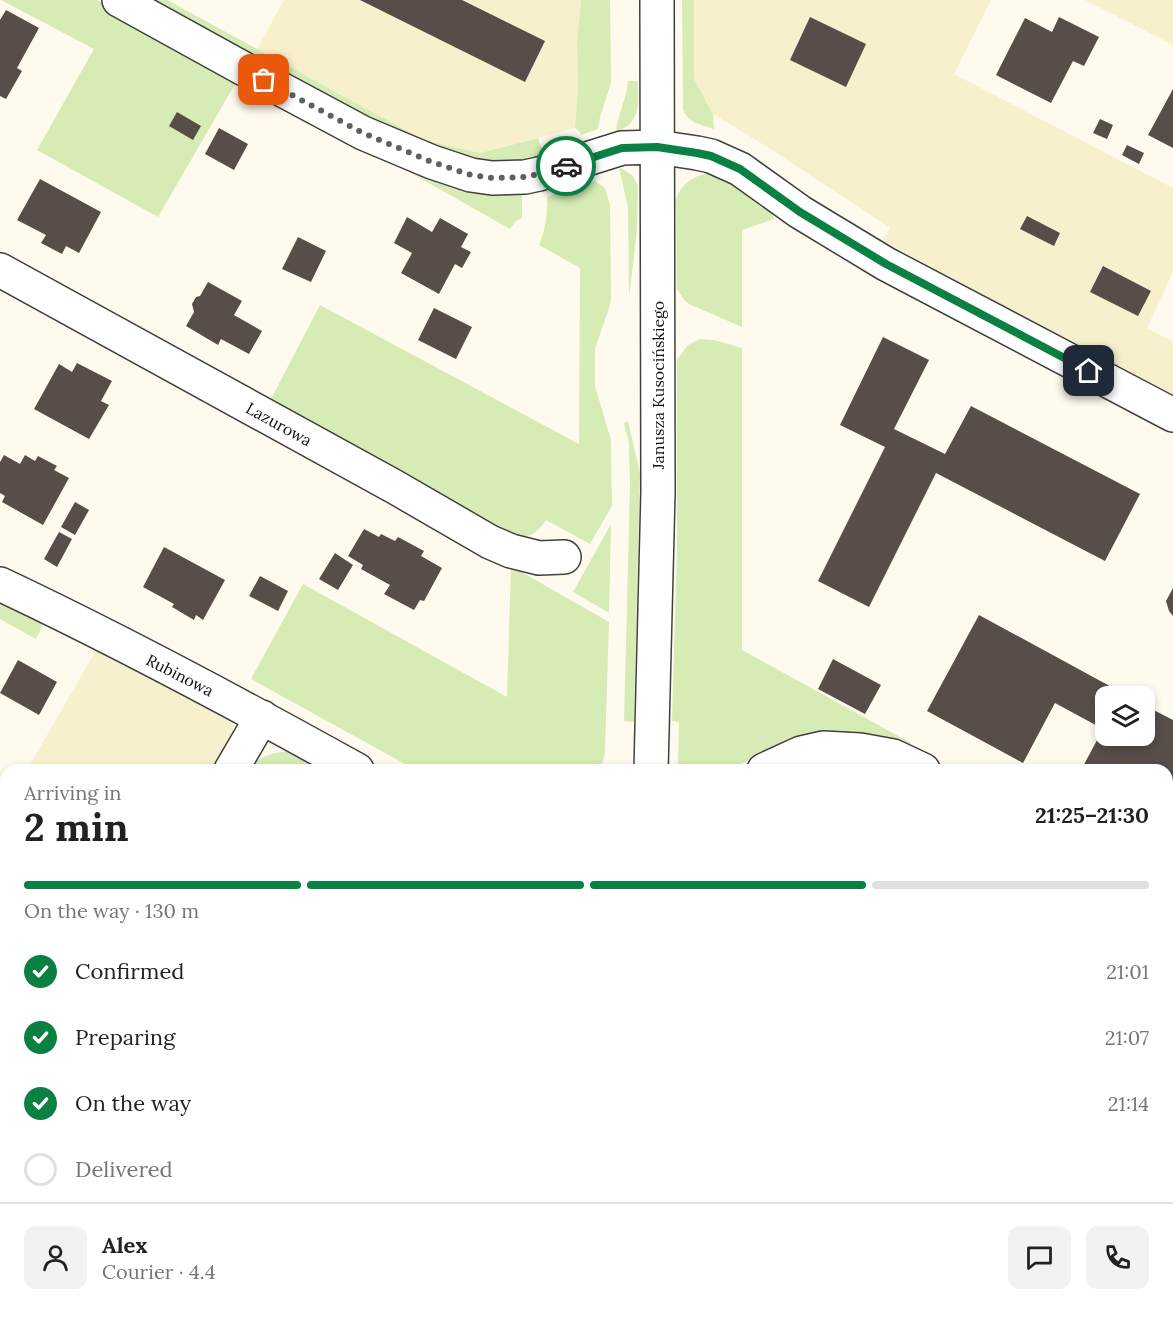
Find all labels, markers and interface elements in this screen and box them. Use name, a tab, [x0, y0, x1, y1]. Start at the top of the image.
pin	[238, 54, 289, 105]
icon: bag	[247, 63, 280, 96]
courier	[536, 136, 596, 196]
icon: car	[550, 150, 583, 183]
street label: Janusza Kusocińskiego	[648, 301, 668, 470]
pin	[1063, 345, 1114, 396]
icon: home	[1072, 354, 1105, 387]
street label: Lazurowa	[242, 398, 316, 450]
street label: Rubinowa	[143, 649, 217, 701]
map controls	[1095, 686, 1155, 746]
button: layers	[1095, 686, 1155, 746]
text: Arriving in	[24, 780, 121, 805]
text: 21:25–21:30	[1035, 801, 1149, 829]
text: 2 min	[24, 802, 129, 852]
text: On the way · 130 m	[24, 898, 199, 923]
icon: check	[24, 955, 57, 988]
text: Confirmed	[75, 957, 184, 985]
text: 21:01	[1106, 959, 1149, 984]
icon: check	[24, 1021, 57, 1054]
text: Preparing	[75, 1023, 175, 1051]
text: 21:07	[1105, 1025, 1149, 1050]
icon: check	[24, 1087, 57, 1120]
text: On the way	[75, 1089, 191, 1117]
text: 21:14	[1108, 1091, 1149, 1116]
text: Delivered	[75, 1155, 173, 1183]
button: person	[24, 1226, 87, 1289]
button: chat	[1008, 1226, 1071, 1289]
button: phone	[1086, 1226, 1149, 1289]
text: Alex	[102, 1231, 147, 1259]
text: Courier · 4.4	[102, 1259, 216, 1284]

